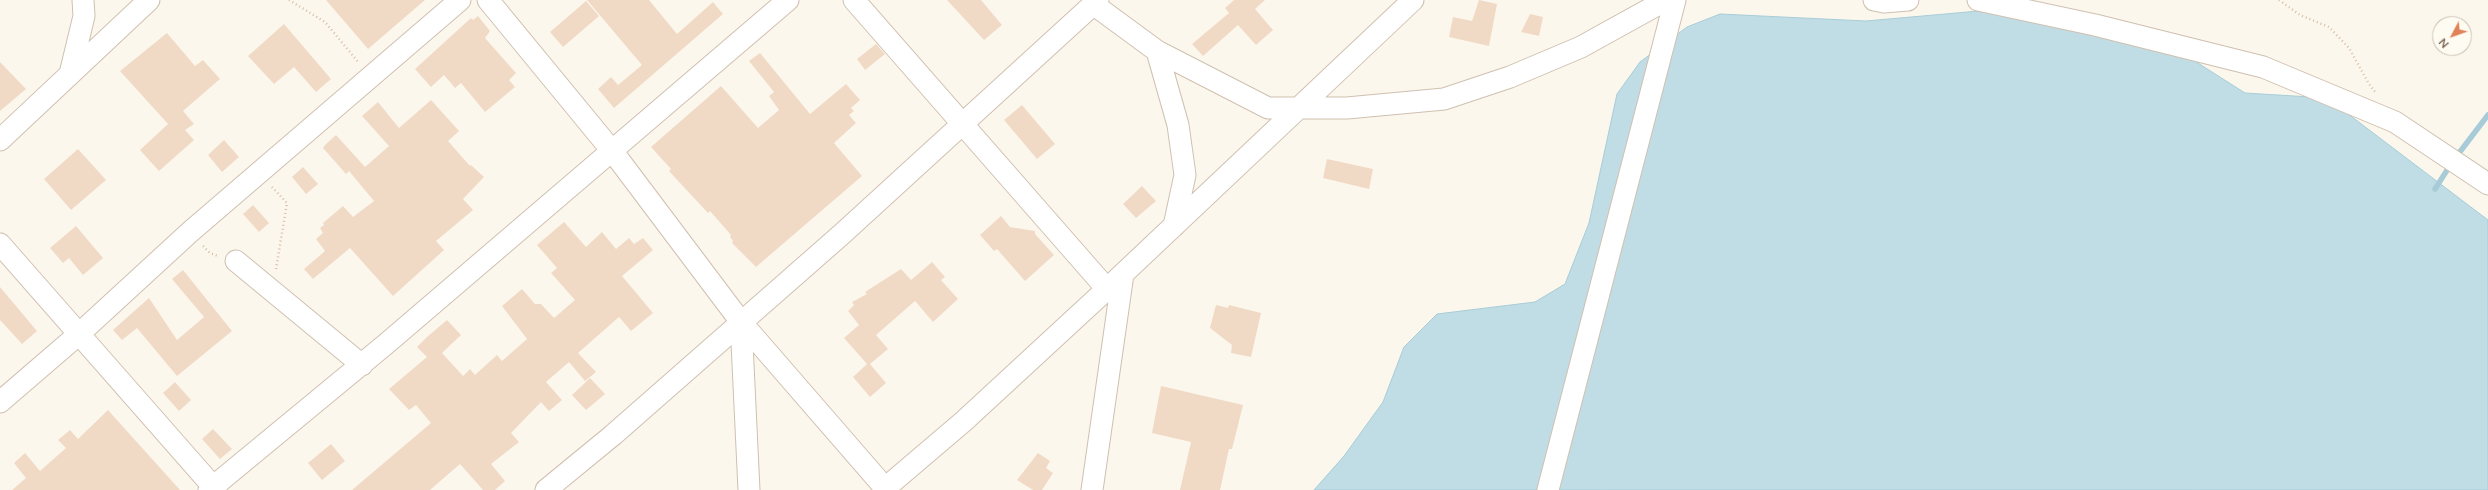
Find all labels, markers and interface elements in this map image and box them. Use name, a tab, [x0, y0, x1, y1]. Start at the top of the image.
north arrow	[2432, 16, 2472, 56]
text: N	[2436, 36, 2451, 51]

